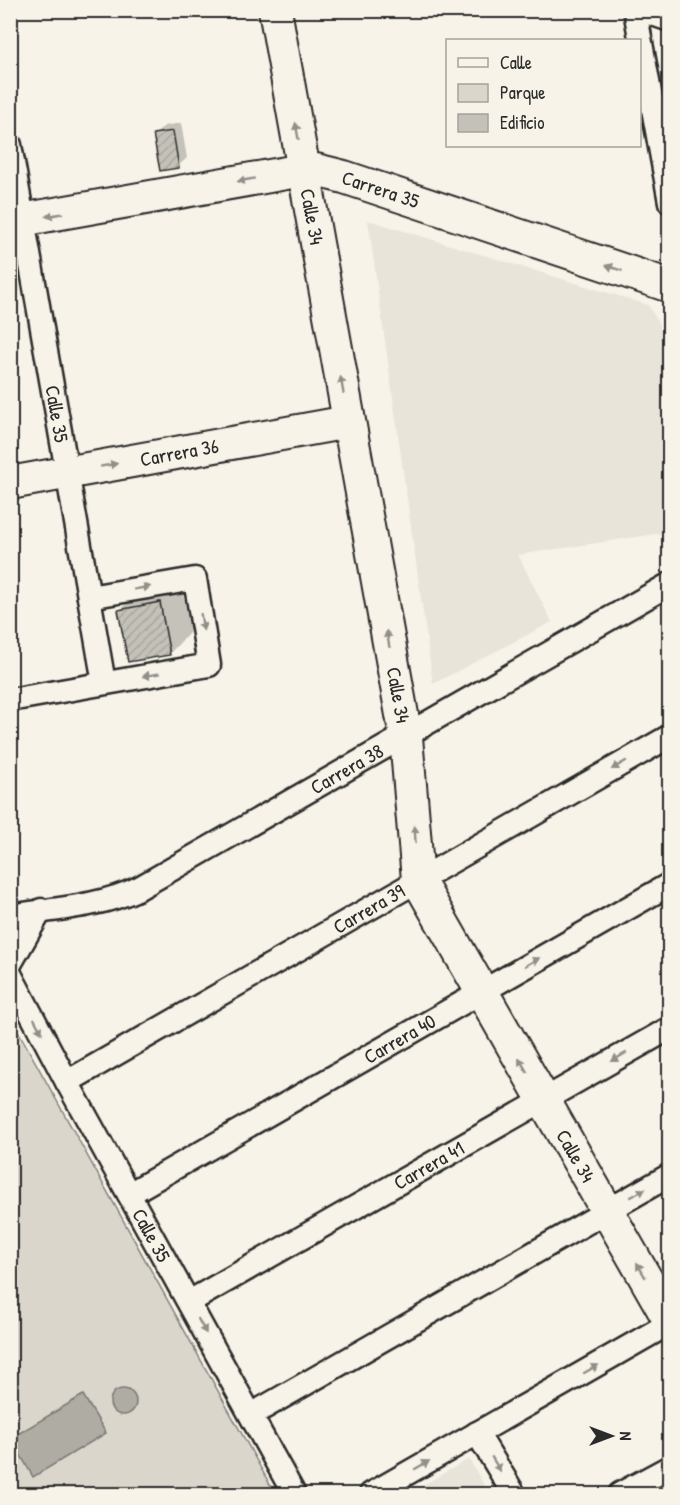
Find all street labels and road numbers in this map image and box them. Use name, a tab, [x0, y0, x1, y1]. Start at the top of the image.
street label: Carrera 35	[339, 163, 423, 214]
street label: Calle 34	[294, 186, 331, 247]
street label: Calle 35	[39, 383, 76, 445]
street label: Carrera 36	[138, 432, 221, 472]
street label: Calle 34	[381, 665, 417, 725]
street label: Carrera 38	[305, 737, 388, 800]
street label: Carrera 39	[328, 877, 409, 940]
street label: Carrera 40	[359, 1007, 440, 1070]
street label: Calle 34	[550, 1124, 602, 1187]
street label: Carrera 41	[388, 1134, 469, 1196]
street label: Calle 35	[126, 1203, 178, 1267]

